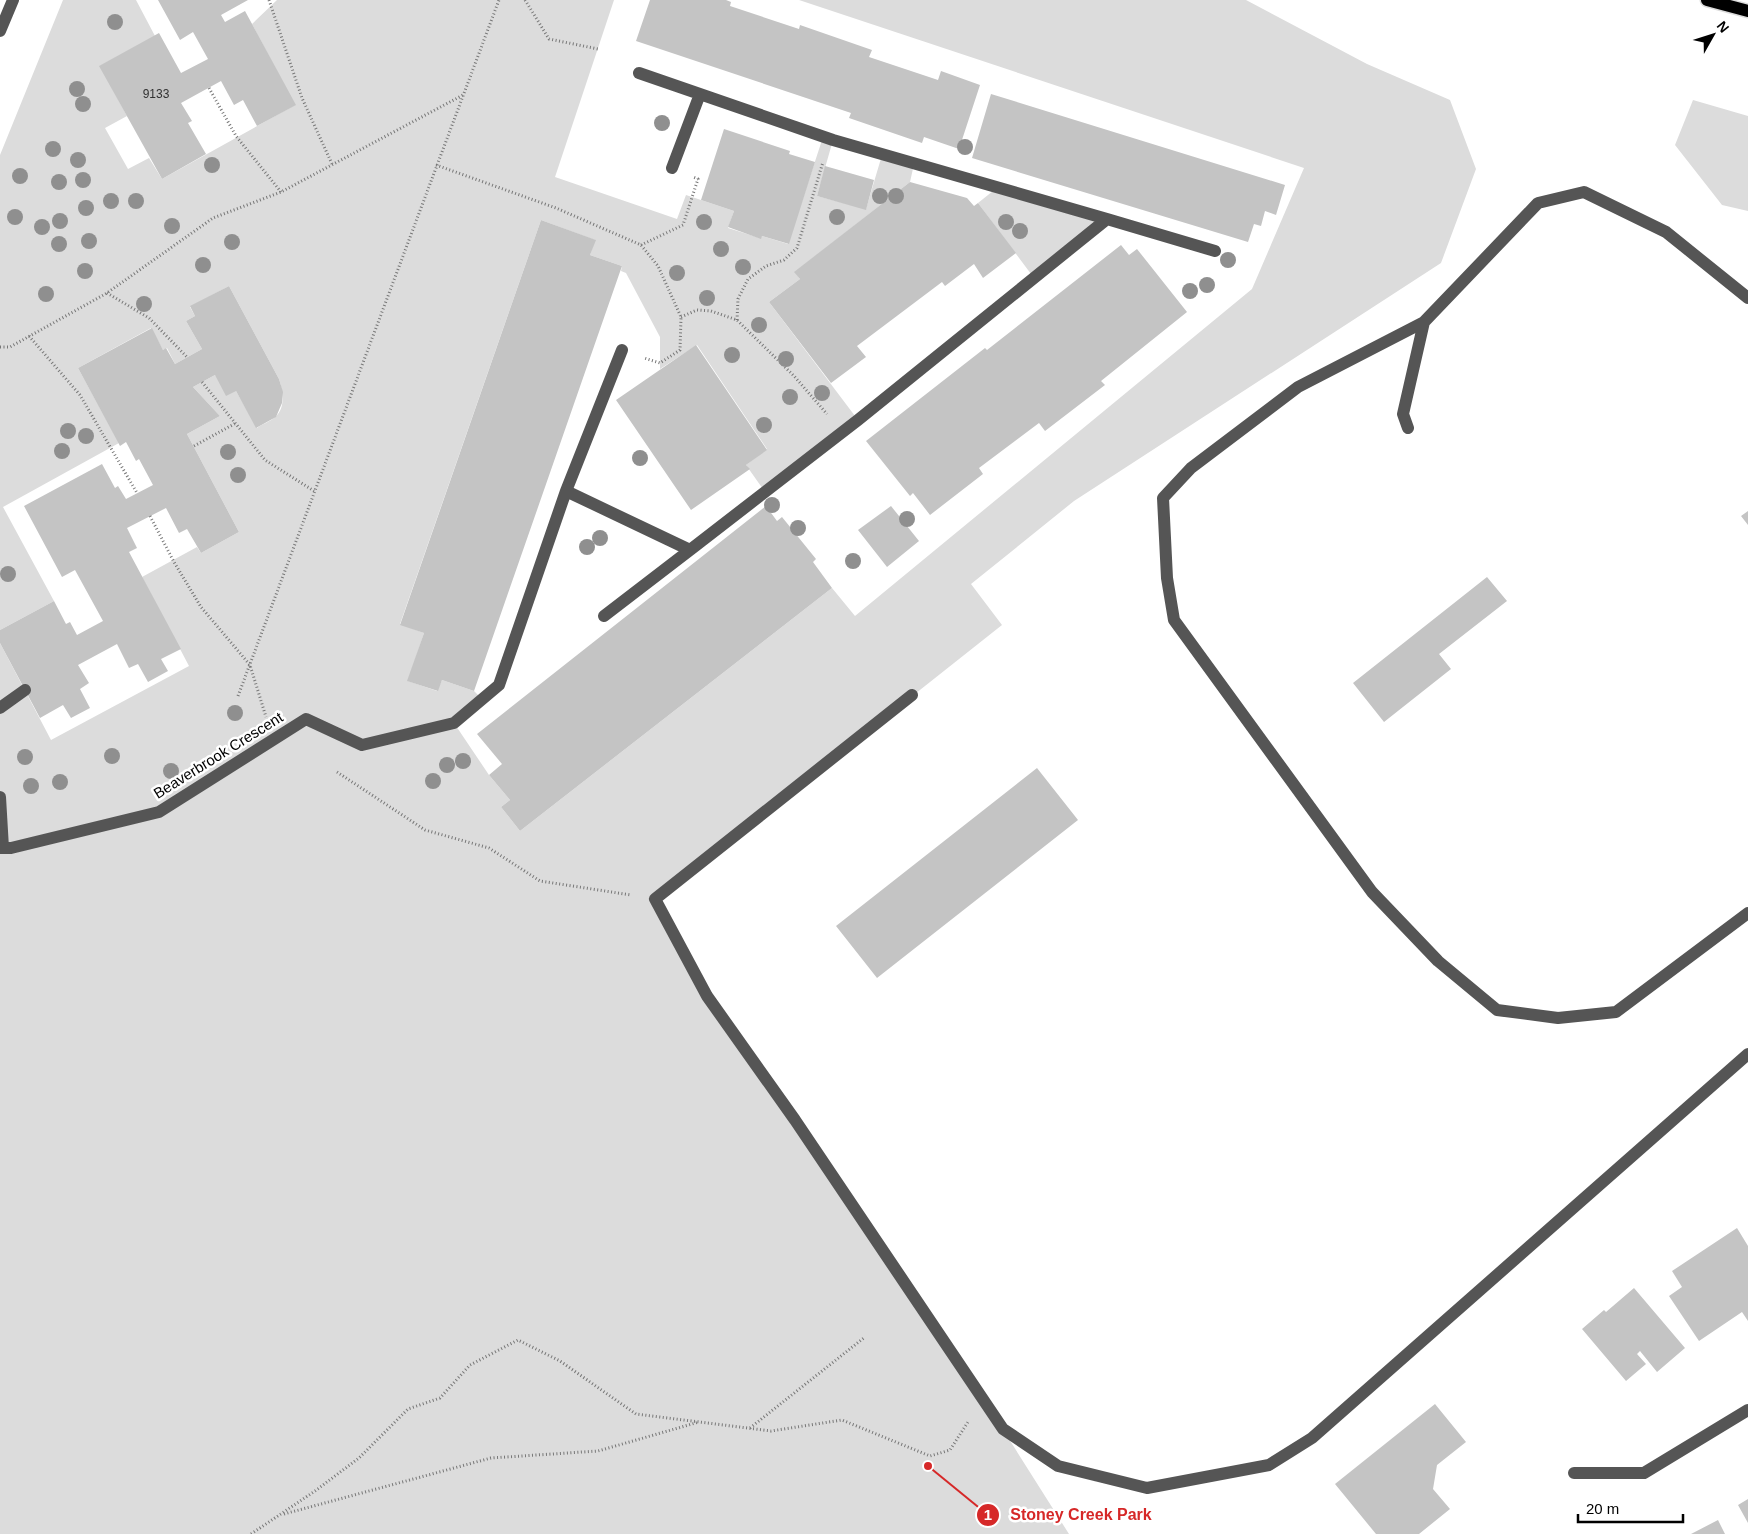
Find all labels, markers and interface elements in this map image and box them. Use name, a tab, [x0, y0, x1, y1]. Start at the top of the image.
north arrow	[1688, 10, 1738, 60]
text: N	[1714, 18, 1733, 36]
house number: 9133	[143, 87, 170, 101]
street label: Beaverbrook Crescent	[150, 708, 286, 802]
scale bar	[1578, 1492, 1683, 1524]
callout: Stoney Creek Park	[976, 1499, 1162, 1530]
text: 20 m	[1586, 1500, 1619, 1517]
text: 1	[984, 1506, 992, 1523]
text: Stoney Creek Park	[1010, 1506, 1152, 1523]

